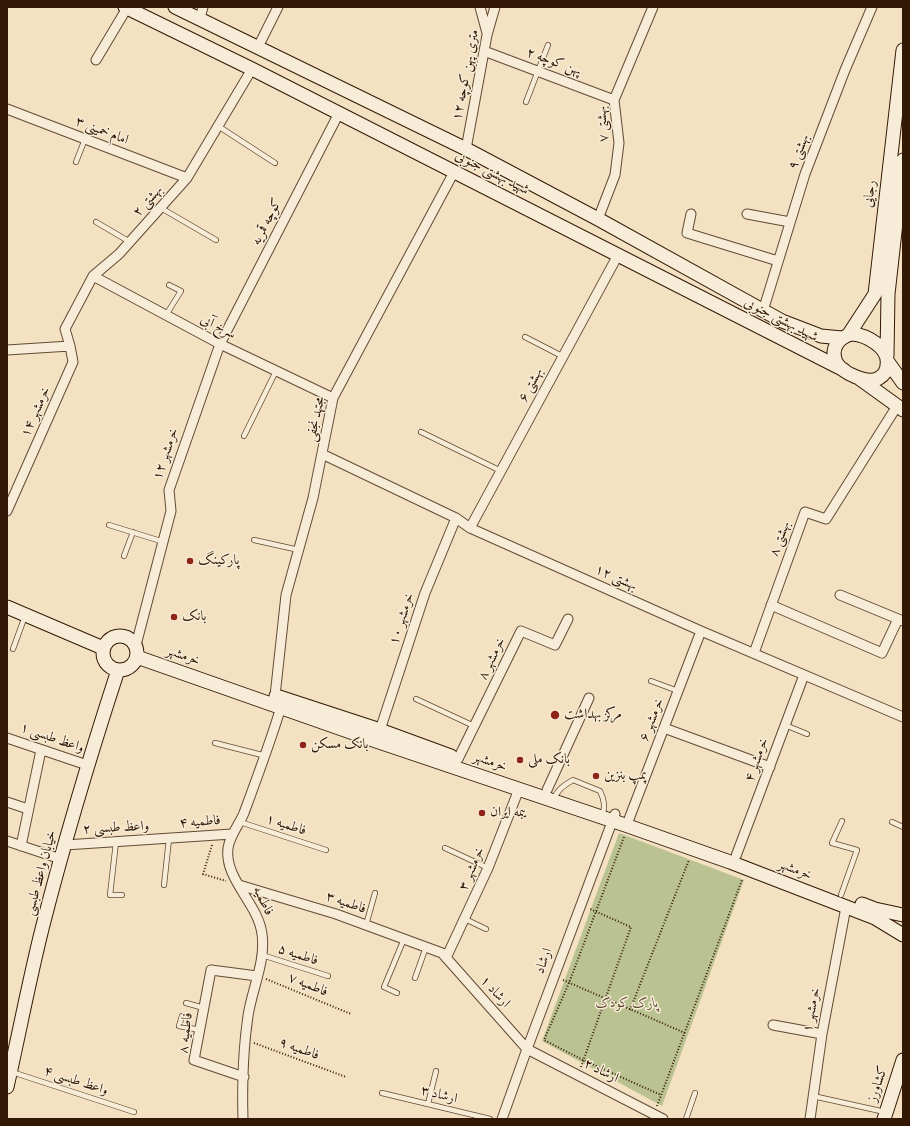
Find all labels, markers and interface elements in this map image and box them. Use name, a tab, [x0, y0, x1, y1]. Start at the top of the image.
street label: ۱۲ متری پهن کوچه	[449, 28, 483, 122]
street label: پهن کوچه ۲	[524, 44, 584, 80]
street label: بهشتی ۷	[593, 105, 613, 143]
street label: امام خمینی ۳	[73, 113, 131, 149]
street label: بهشتی ۹	[785, 132, 813, 172]
street label: شهید بهشتی جنوبی	[452, 147, 532, 199]
street label: رجایی	[860, 179, 880, 209]
street label: بهشتی ۲	[130, 182, 166, 220]
street label: کوچه قمریه	[248, 196, 286, 248]
street label: شهید بهشتی جنوبی	[741, 294, 821, 346]
street label: سرخ آبی	[197, 311, 239, 343]
street label: بهشتی ۶	[515, 365, 547, 405]
street label: خرمشهر ۱۴	[17, 384, 55, 440]
street label: مجتهد نجفی	[303, 395, 329, 443]
street label: خرمشهر ۱۲	[149, 426, 183, 482]
street label: بهشتی ۸	[766, 519, 794, 559]
place label: پارکینگ	[198, 553, 239, 569]
marker: پارکینگ	[185, 556, 195, 566]
street label: بهشتی ۱۲	[592, 561, 640, 595]
street label: خرمشهر ۱۰	[386, 591, 418, 647]
place label: بانک	[182, 609, 206, 625]
marker: بانک	[169, 612, 179, 622]
street label: خرمشهر ۸	[475, 635, 509, 683]
street label: خرمشهر	[164, 642, 202, 670]
street label: خرمشهر ۶	[636, 696, 668, 744]
place label: مرکز بهداشت	[564, 707, 622, 723]
marker: مرکز بهداشت	[549, 709, 561, 721]
street label: واعظ طبسی ۱	[18, 719, 86, 757]
street label: خرمشهر ۴	[741, 736, 773, 784]
place label: بانک مسکن	[311, 737, 368, 753]
marker: بانک مسکن	[298, 740, 308, 750]
street label: خرمشهر	[471, 748, 509, 776]
place label: بانک ملی	[528, 752, 570, 768]
marker: بانک ملی	[515, 755, 525, 765]
place label: پمپ بنزین	[604, 768, 647, 784]
marker: پمپ بنزین	[591, 771, 601, 781]
place label: یبمه ایران	[490, 805, 526, 821]
marker: یبمه ایران	[477, 808, 487, 818]
street label: فاطمیه ۱	[264, 811, 308, 839]
street label: فاطمیه ۴	[179, 812, 221, 832]
street label: واعظ طبسی ۲	[82, 818, 150, 838]
street label: خیابان واعظ طبسی	[22, 828, 60, 918]
street label: خرمشهر ۳	[455, 845, 489, 893]
street label: خرمشهر	[776, 856, 814, 884]
street label: فاطمیه	[249, 884, 277, 918]
street label: فاطمیه ۳	[324, 888, 368, 918]
street label: فاطمیه ۵	[276, 941, 320, 969]
street label: ارشاد	[532, 946, 556, 976]
street label: فاطمیه ۷	[286, 969, 330, 1001]
street label: ارشاد ۱	[476, 973, 514, 1011]
street label: خرمشهر ۱	[799, 986, 825, 1034]
park label: پارک کودک	[595, 996, 659, 1012]
street label: فاطمیه ۸	[175, 1011, 197, 1055]
street label: فاطمیه ۹	[277, 1034, 321, 1064]
street label: ارشاد ۲	[581, 1055, 621, 1087]
street label: واعظ طبسی ۴	[42, 1063, 110, 1099]
street label: کشاورز	[864, 1064, 892, 1104]
street label: ارشاد ۳	[419, 1082, 459, 1108]

